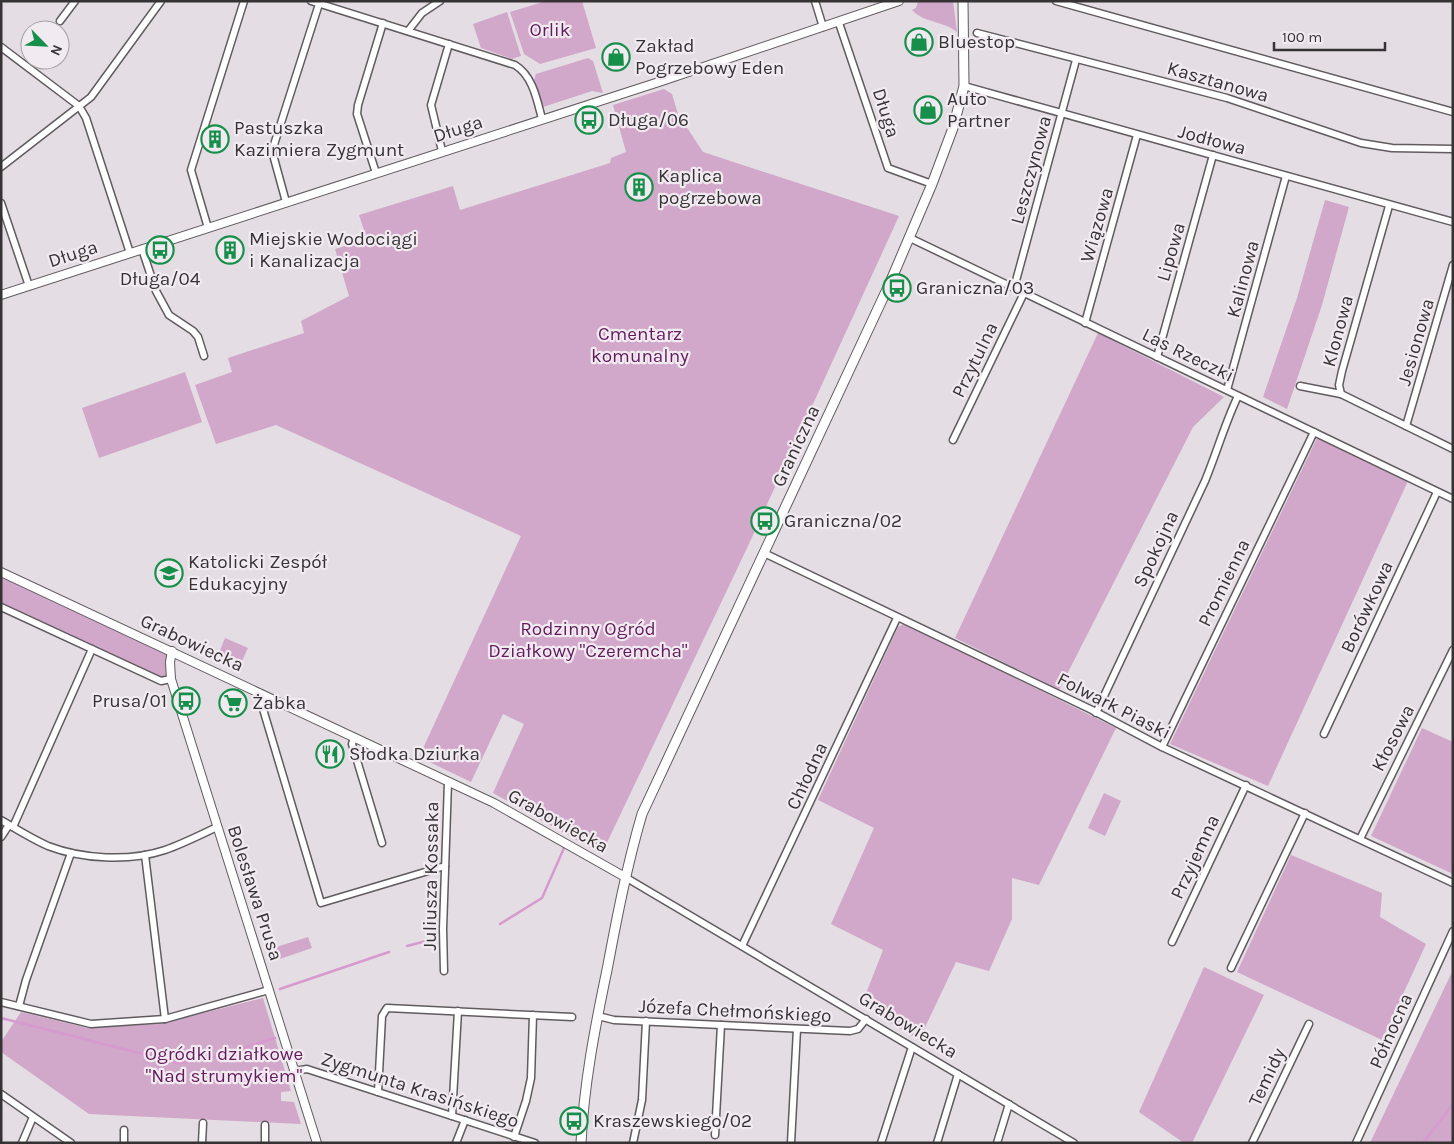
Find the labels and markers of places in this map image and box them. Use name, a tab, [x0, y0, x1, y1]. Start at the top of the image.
shop icon: Bluestop	[904, 27, 934, 57]
place label: Bluestop	[938, 31, 1015, 53]
place label: Zakład Pogrzebowy Eden	[635, 35, 784, 79]
shop icon: Zakład Pogrzebowy Eden	[601, 42, 631, 72]
place label: Auto Partner	[947, 88, 1010, 132]
shop icon: Auto Partner	[913, 95, 943, 125]
bus stop icon: Długa/06	[574, 105, 604, 135]
place label: Długa/06	[608, 109, 689, 131]
place label: Pastuszka Kazimiera Zygmunt	[234, 117, 404, 161]
building icon: Pastuszka Kazimiera Zygmunt	[200, 124, 230, 154]
place label: Kaplica pogrzebowa	[658, 165, 762, 209]
building icon: Kaplica pogrzebowa	[624, 172, 654, 202]
place label: Miejskie Wodociągi i Kanalizacja	[249, 228, 418, 272]
bus stop icon: Długa/04	[145, 235, 175, 265]
building icon: Miejskie Wodociągi i Kanalizacja	[215, 235, 245, 265]
place label: Długa/04	[120, 268, 201, 290]
bus stop icon: Graniczna/03	[882, 273, 912, 303]
place label: Graniczna/03	[916, 277, 1034, 299]
bus stop icon: Graniczna/02	[750, 506, 780, 536]
place label: Graniczna/02	[784, 510, 902, 532]
place label: Katolicki Zespół Edukacyjny	[188, 551, 328, 595]
school or university icon: Katolicki Zespół Edukacyjny	[154, 558, 184, 588]
bus stop icon: Prusa/01	[171, 686, 201, 716]
supermarket icon: Żabka	[218, 688, 248, 718]
place label: Prusa/01	[92, 690, 167, 712]
place label: Żabka	[252, 692, 306, 714]
restaurant icon: Słodka Dziurka	[315, 739, 345, 769]
place label: Słodka Dziurka	[349, 743, 480, 765]
bus stop icon: Kraszewskiego/02	[559, 1106, 589, 1136]
place label: Kraszewskiego/02	[593, 1110, 752, 1132]

